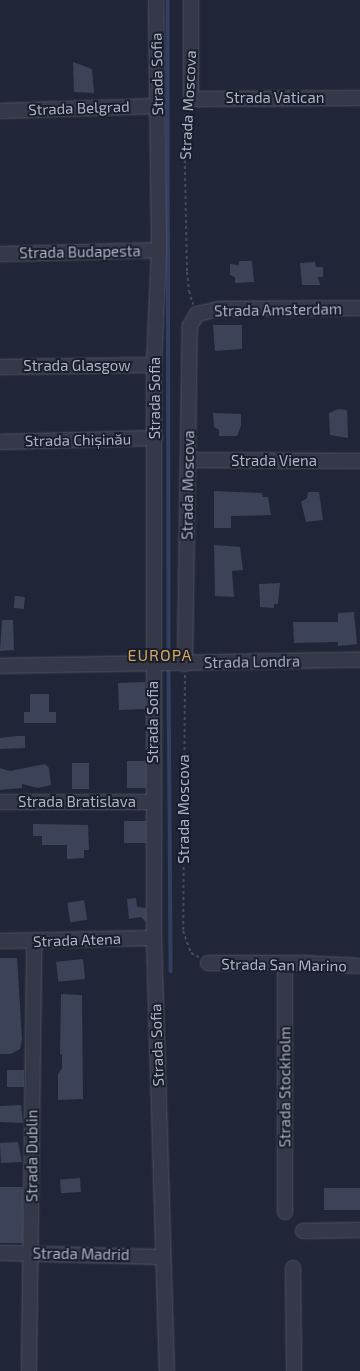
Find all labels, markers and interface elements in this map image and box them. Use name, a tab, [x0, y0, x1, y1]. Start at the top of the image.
street label: Strada Sofia	[147, 32, 167, 116]
street label: Strada Moscova	[176, 50, 200, 160]
street label: Strada Vatican	[225, 89, 325, 107]
street label: Strada Belgrad	[28, 97, 130, 119]
street label: Strada Budapesta	[19, 242, 141, 262]
street label: Strada Amsterdam	[214, 300, 342, 320]
street label: Strada Glasgow	[23, 357, 131, 375]
street label: Strada Sofia	[146, 357, 164, 439]
street label: Strada Chișinău	[25, 430, 131, 450]
street label: Strada Moscova	[178, 430, 198, 540]
street label: Strada Viena	[231, 452, 317, 470]
district label: EUROPA	[127, 645, 193, 665]
street label: Strada Londra	[204, 652, 300, 672]
street label: Strada Sofia	[144, 681, 162, 763]
street label: Strada Moscova	[175, 754, 193, 864]
street label: Strada Bratislava	[18, 793, 136, 811]
street label: Strada Atena	[33, 929, 121, 951]
street label: Strada San Marino	[221, 955, 347, 975]
street label: Strada Sofia	[147, 1003, 167, 1087]
street label: Strada Stockholm	[276, 1027, 294, 1147]
street label: Strada Dublin	[23, 1110, 41, 1202]
street label: Strada Madrid	[32, 1244, 130, 1264]

